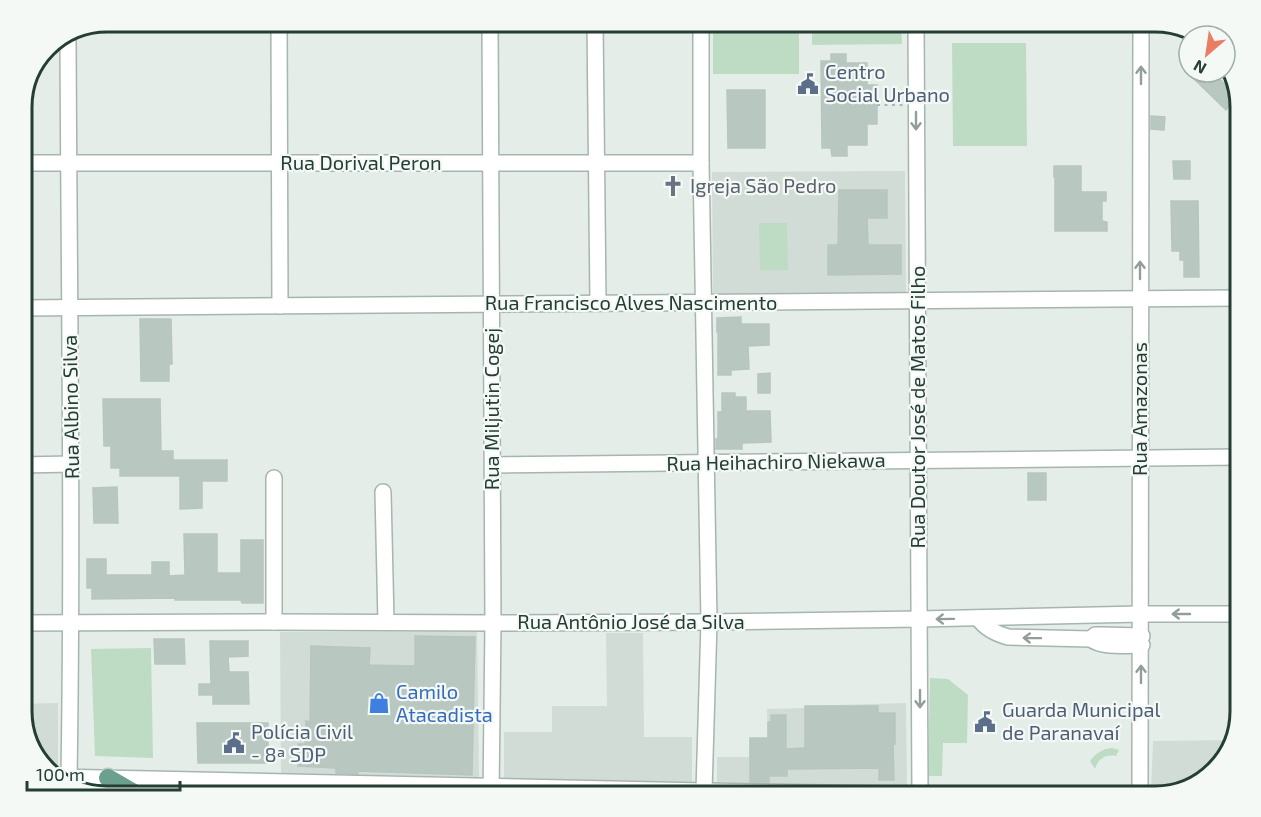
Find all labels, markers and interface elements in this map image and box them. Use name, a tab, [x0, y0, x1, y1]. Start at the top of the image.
north arrow	[1177, 24, 1237, 84]
text: N	[1190, 56, 1209, 79]
place label: Centro Social Urbano	[825, 59, 950, 106]
one-way arrow	[1135, 65, 1147, 85]
public building icon: Centro Social Urbano	[796, 72, 820, 96]
one-way arrow	[910, 111, 922, 131]
street label: Rua Dorival Peron	[280, 150, 442, 174]
place label: Igreja São Pedro	[690, 173, 836, 197]
church icon: Igreja São Pedro	[661, 174, 685, 198]
one-way arrow	[1134, 260, 1146, 280]
street label: Rua Doutor José de Matos Filho	[905, 266, 929, 548]
street label: Rua Francisco Alves Nascimento	[485, 290, 777, 314]
street label: Rua Miljutin Cogej	[479, 328, 503, 490]
street label: Rua Albino Silva	[57, 335, 83, 479]
street label: Rua Amazonas	[1127, 342, 1151, 476]
street label: Rua Heihachiro Niekawa	[666, 447, 886, 475]
one-way arrow	[1172, 608, 1192, 620]
street label: Rua Antônio José da Silva	[517, 609, 745, 633]
one-way arrow	[935, 613, 955, 624]
one-way arrow	[1023, 632, 1043, 643]
one-way arrow	[1135, 665, 1147, 685]
place label: Camilo Atacadista	[396, 679, 493, 726]
one-way arrow	[914, 688, 926, 708]
shop icon: Camilo Atacadista	[367, 691, 391, 715]
place label: Guarda Municipal de Paranavaí	[1002, 697, 1160, 744]
public building icon: Guarda Municipal de Paranavaí	[973, 710, 997, 734]
place label: Polícia Civil - 8ª SDP	[251, 719, 353, 766]
public building icon: Polícia Civil - 8ª SDP	[222, 731, 246, 755]
scale bar	[27, 754, 180, 792]
text: 100 m	[36, 763, 85, 785]

